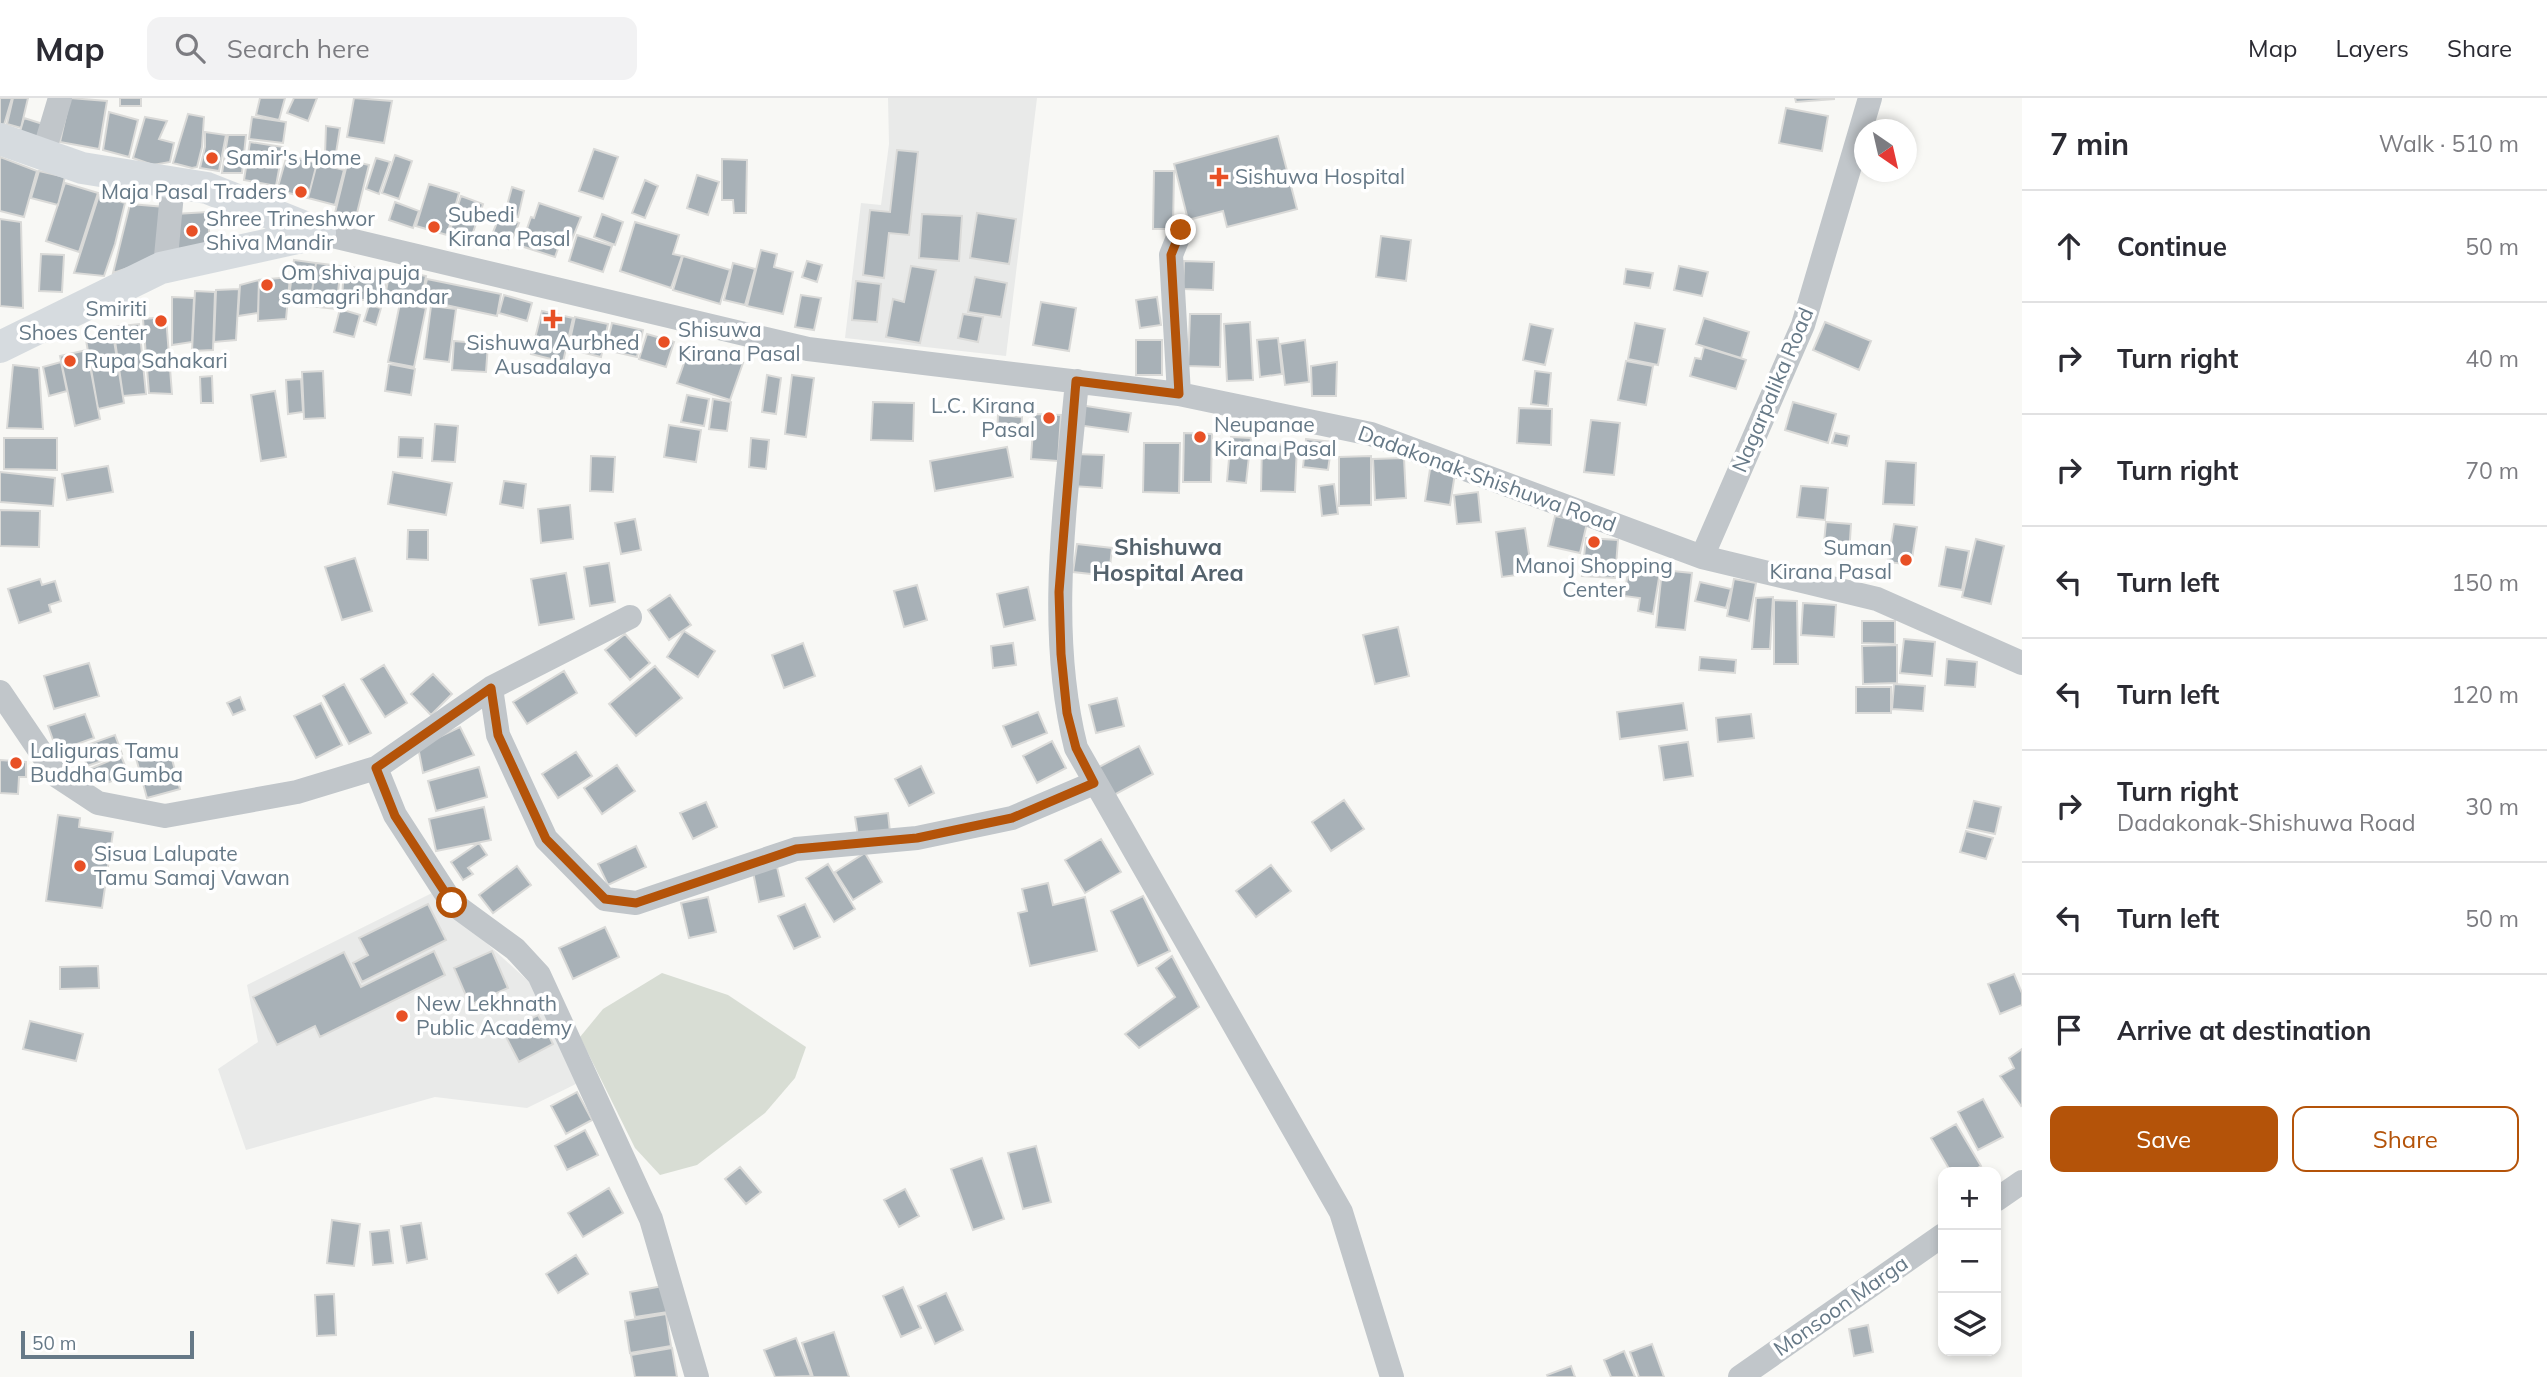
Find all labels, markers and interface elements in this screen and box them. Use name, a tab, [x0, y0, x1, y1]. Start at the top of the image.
search box	[147, 17, 637, 80]
text: Map	[35, 28, 105, 69]
icon: search	[171, 29, 209, 67]
text: Search here	[227, 32, 370, 65]
text: Map	[2248, 33, 2297, 63]
text: Layers	[2335, 33, 2409, 63]
text: Share	[2447, 33, 2512, 63]
north arrow	[1854, 119, 1917, 182]
text: 7 min	[2050, 125, 2129, 163]
text: Walk · 510 m	[2379, 129, 2519, 158]
place label: Samir's Home	[226, 144, 361, 170]
marker: Samir's Home	[204, 150, 220, 166]
place label: Sishuwa Hospital	[1235, 163, 1405, 189]
marker: Sishuwa Hospital	[1209, 167, 1229, 187]
place label: Maja Pasal Traders	[101, 178, 287, 204]
marker: Maja Pasal Traders	[293, 184, 309, 200]
place label: Subedi Kirana Pasal	[448, 201, 571, 251]
place label: Shree Trineshwor Shiva Mandir	[206, 205, 375, 255]
route end	[1165, 214, 1196, 245]
marker: Subedi Kirana Pasal	[426, 219, 442, 235]
marker: Shree Trineshwor Shiva Mandir	[184, 223, 200, 239]
icon: ahead	[2050, 227, 2088, 265]
text: Continue	[2117, 230, 2227, 263]
text: 50 m	[2465, 232, 2519, 261]
place label: Om shiva puja samagri bhandar	[281, 259, 449, 309]
marker: Om shiva puja samagri bhandar	[259, 277, 275, 293]
place label: Smiriti Shoes Center	[19, 295, 147, 345]
street label: Nagarpalika Road	[1726, 303, 1819, 476]
marker: Sishuwa Aurbhed Ausadalaya	[545, 311, 561, 327]
marker: Smiriti Shoes Center	[153, 313, 169, 329]
place label: Shisuwa Kirana Pasal	[678, 316, 801, 366]
place label: Sishuwa Aurbhed Ausadalaya	[466, 329, 640, 379]
marker: Shisuwa Kirana Pasal	[656, 334, 672, 350]
icon: right	[2050, 339, 2088, 377]
text: Turn right	[2117, 342, 2238, 375]
text: 40 m	[2465, 344, 2519, 373]
place label: Rupa Sahakari	[84, 347, 228, 373]
marker: Rupa Sahakari	[62, 353, 78, 369]
place label: L.C. Kirana Pasal	[931, 392, 1035, 442]
marker: L.C. Kirana Pasal	[1041, 410, 1057, 426]
place label: Neupanae Kirana Pasal	[1214, 411, 1337, 461]
street label: Dadakonak-Shishuwa Road	[1355, 419, 1620, 537]
marker: Neupanae Kirana Pasal	[1192, 429, 1208, 445]
icon: right	[2050, 451, 2088, 489]
text: Turn right	[2117, 454, 2238, 487]
text: 70 m	[2465, 456, 2519, 485]
district label: Shishuwa Hospital Area	[1092, 532, 1244, 587]
marker: Manoj Shopping Center	[1586, 534, 1602, 550]
place label: Suman Kirana Pasal	[1769, 534, 1892, 584]
place label: Manoj Shopping Center	[1515, 552, 1673, 602]
marker: Suman Kirana Pasal	[1898, 552, 1914, 568]
icon: left	[2050, 563, 2088, 601]
text: Turn left	[2117, 566, 2219, 599]
text: 150 m	[2451, 568, 2519, 597]
icon: left	[2050, 675, 2088, 713]
text: Turn left	[2117, 678, 2219, 711]
text: 120 m	[2451, 680, 2519, 709]
place label: Laliguras Tamu Buddha Gumba	[30, 737, 183, 787]
marker: Laliguras Tamu Buddha Gumba	[8, 755, 24, 771]
text: Turn right	[2117, 775, 2238, 808]
icon: right	[2050, 787, 2088, 825]
text: 30 m	[2465, 792, 2519, 821]
text: Dadakonak-Shishuwa Road	[2117, 808, 2416, 837]
place label: Sisua Lalupate Tamu Samaj Vawan	[94, 840, 290, 890]
marker: Sisua Lalupate Tamu Samaj Vawan	[72, 858, 88, 874]
route start	[436, 887, 467, 918]
icon: left	[2050, 899, 2088, 937]
text: Turn left	[2117, 902, 2219, 935]
text: 50 m	[2465, 904, 2519, 933]
place label: New Lekhnath Public Academy	[416, 990, 572, 1040]
marker: New Lekhnath Public Academy	[394, 1008, 410, 1024]
icon: arrive	[2050, 1011, 2088, 1049]
text: Arrive at destination	[2117, 1014, 2372, 1047]
button: Save	[2050, 1106, 2278, 1172]
button: Share	[2292, 1106, 2519, 1172]
map controls	[1938, 1167, 2001, 1356]
button: +	[1938, 1167, 2001, 1230]
button: −	[1938, 1230, 2001, 1293]
street label: Monsoon Marga	[1768, 1249, 1913, 1361]
button: layers	[1938, 1293, 2001, 1356]
scale bar	[21, 1328, 194, 1360]
text: 50 m	[32, 1331, 76, 1355]

